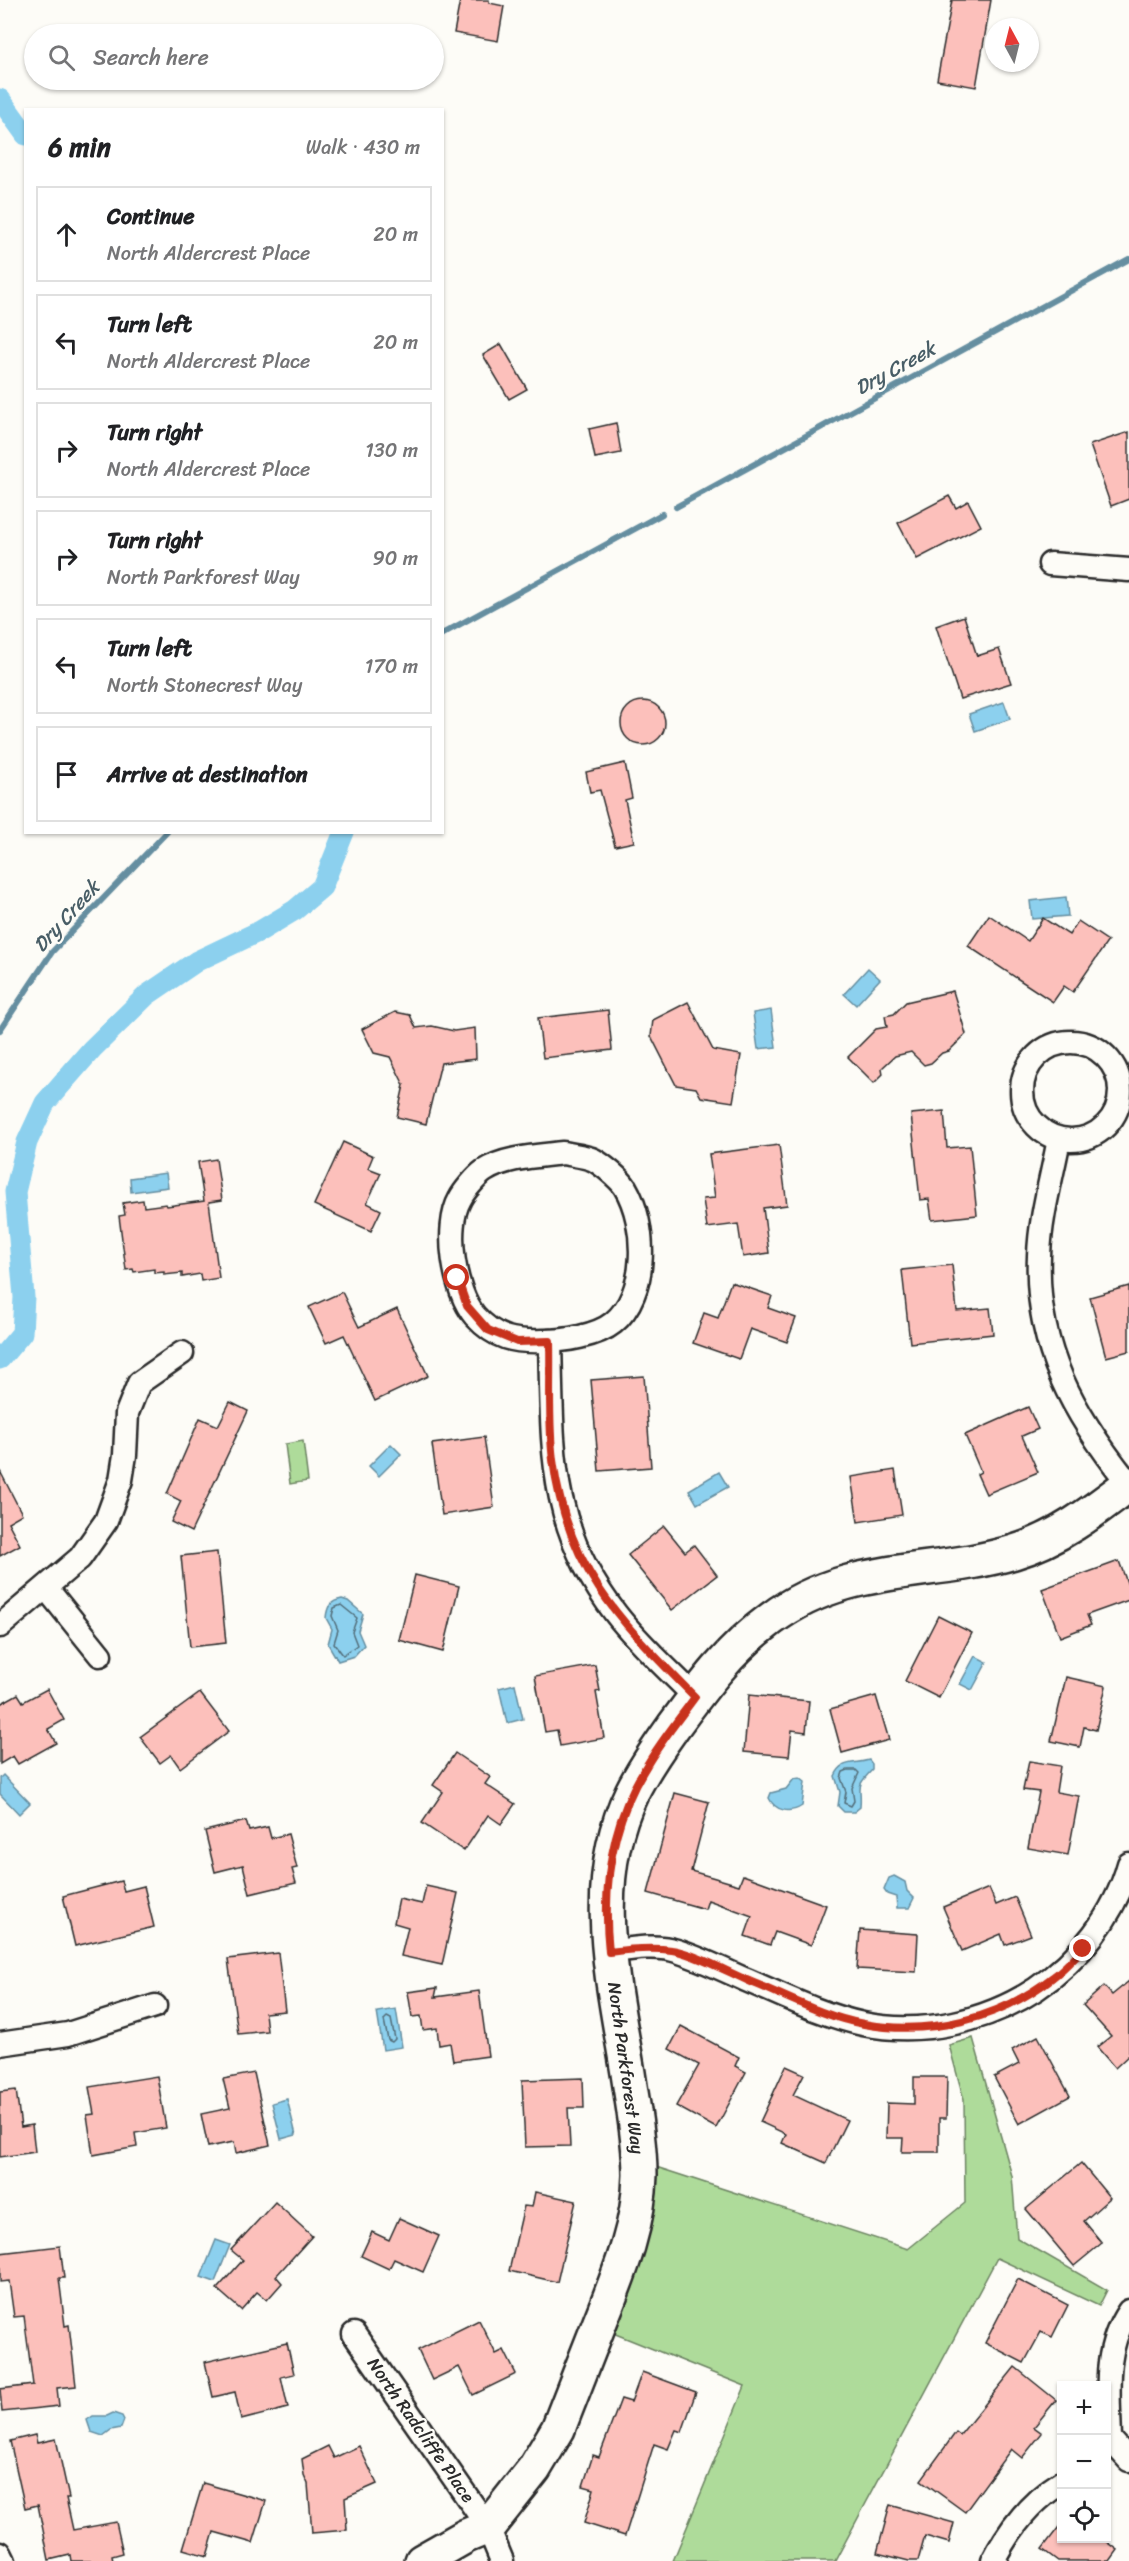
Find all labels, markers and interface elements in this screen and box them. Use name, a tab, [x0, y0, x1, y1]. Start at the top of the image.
north arrow	[985, 18, 1039, 72]
search box	[24, 24, 444, 90]
text: Search here	[93, 38, 209, 77]
icon: search	[45, 41, 78, 74]
text: 6 min	[48, 124, 111, 170]
text: Walk · 430 m	[306, 130, 420, 165]
text: Continue	[107, 197, 195, 236]
text: 20 m	[373, 217, 418, 252]
icon: ahead	[50, 218, 83, 251]
text: North Aldercrest Place	[107, 236, 310, 271]
text: Turn left	[107, 305, 192, 344]
text: 20 m	[373, 325, 418, 360]
icon: left	[50, 326, 83, 359]
water label: Dry Creek	[848, 331, 944, 405]
text: North Aldercrest Place	[107, 344, 310, 379]
text: Turn right	[107, 413, 202, 452]
text: 130 m	[365, 433, 418, 468]
icon: right	[50, 434, 83, 467]
text: North Aldercrest Place	[107, 452, 310, 487]
text: Turn right	[107, 521, 202, 560]
text: 90 m	[373, 541, 418, 576]
icon: right	[50, 542, 83, 575]
text: North Parkforest Way	[107, 560, 300, 595]
text: Turn left	[107, 629, 192, 668]
text: 170 m	[365, 649, 418, 684]
icon: left	[50, 650, 83, 683]
text: North Stonecrest Way	[107, 668, 302, 703]
text: Arrive at destination	[107, 755, 308, 794]
icon: arrive	[50, 758, 83, 791]
water label: Dry Creek	[24, 870, 110, 961]
route start	[443, 1264, 469, 1290]
route end	[1069, 1935, 1095, 1961]
street label: North Parkforest Way	[598, 1980, 654, 2157]
street label: North Radcliffe Place	[359, 2350, 484, 2510]
map controls	[1057, 2381, 1111, 2543]
button: +	[1057, 2381, 1111, 2435]
button: −	[1057, 2435, 1111, 2489]
button: locate	[1057, 2489, 1111, 2543]

